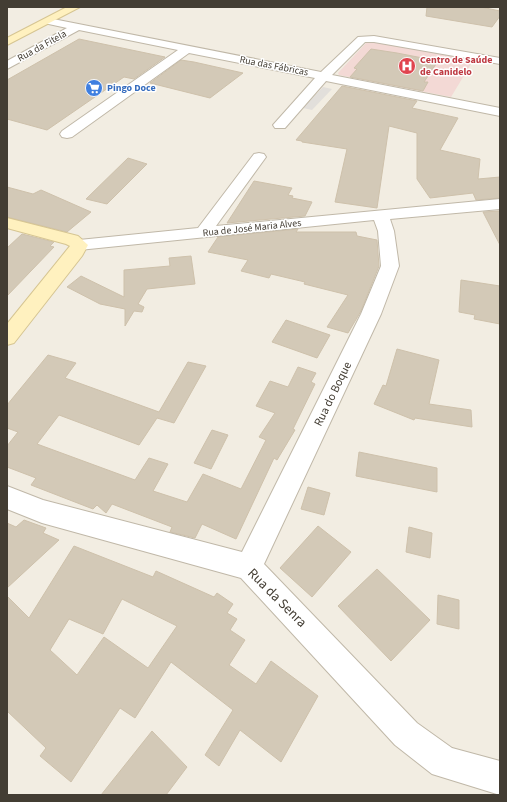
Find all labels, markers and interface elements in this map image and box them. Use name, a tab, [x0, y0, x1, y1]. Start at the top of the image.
street label: Rua da Fitela	[15, 27, 69, 65]
street label: Rua das Fábricas	[238, 52, 310, 80]
place label: Centro de Saúde de Canidelo	[420, 53, 492, 79]
hospital icon: Centro de Saúde de Canidelo	[397, 56, 417, 76]
supermarket icon: Pingo Doce	[84, 78, 104, 98]
place label: Pingo Doce	[107, 81, 156, 95]
street label: Rua de José Maria Alves	[202, 216, 302, 240]
street label: Rua do Boque	[310, 359, 356, 429]
street label: Rua da Senra	[243, 564, 311, 632]

